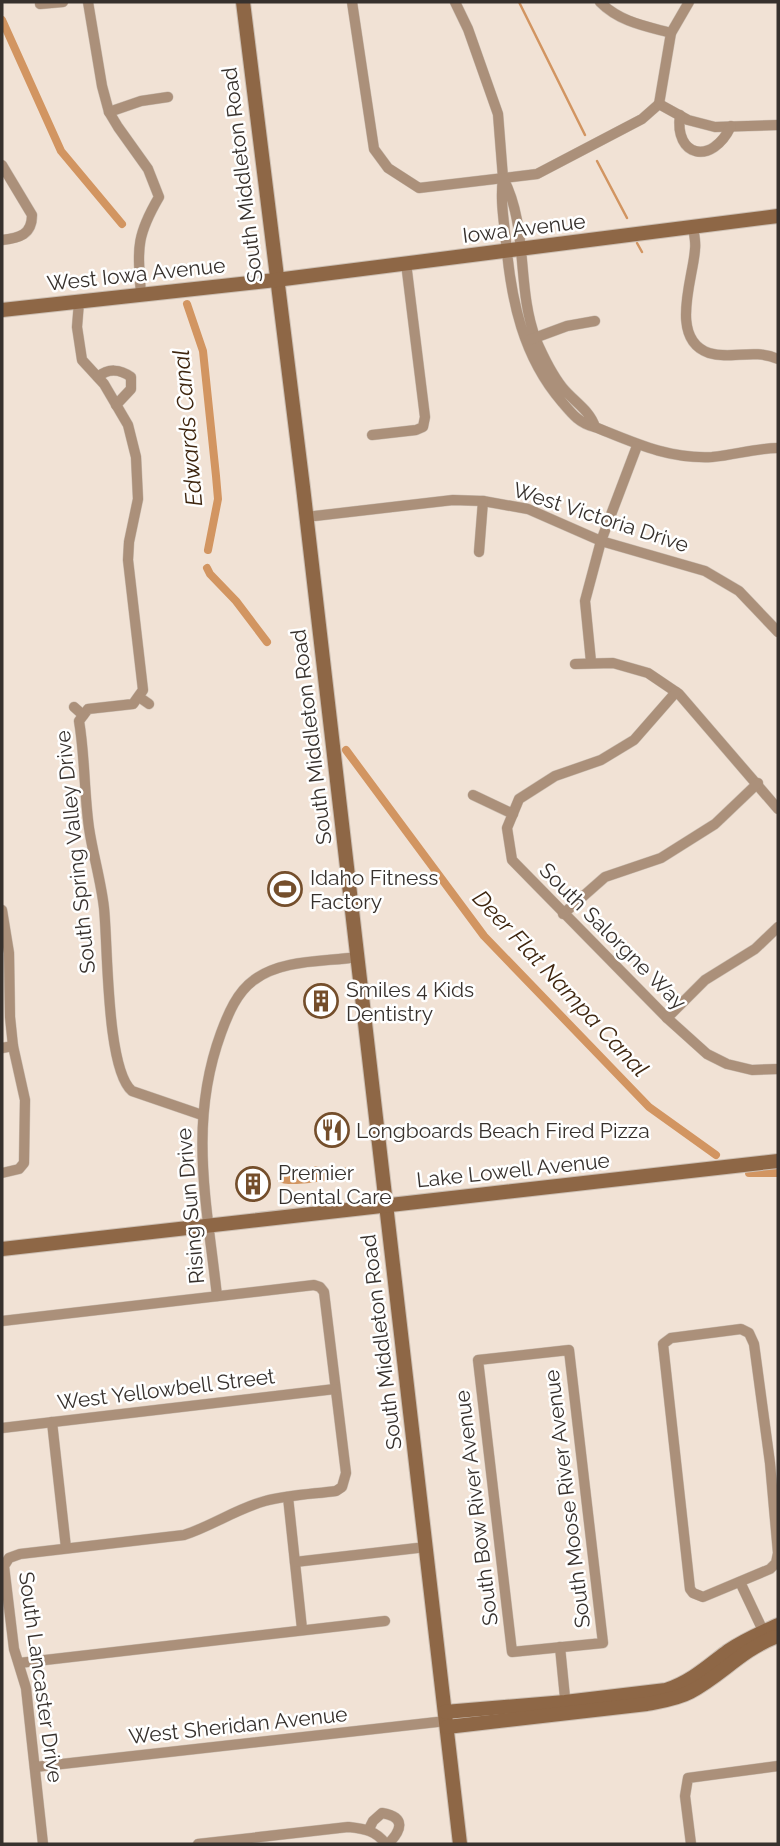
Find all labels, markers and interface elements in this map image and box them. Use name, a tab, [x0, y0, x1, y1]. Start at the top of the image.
street label: South Middleton Road	[216, 66, 268, 284]
street label: Iowa Avenue	[461, 208, 587, 248]
street label: West Iowa Avenue	[46, 252, 226, 296]
water label: Edwards Canal	[167, 349, 207, 507]
street label: West Victoria Drive	[510, 477, 692, 557]
street label: South Middleton Road	[285, 628, 337, 846]
street label: South Spring Valley Drive	[50, 729, 100, 975]
street label: South Salorgne Way	[534, 857, 692, 1015]
place label: Idaho Fitness Factory	[310, 865, 439, 914]
sports icon: Idaho Fitness Factory	[266, 870, 304, 908]
water label: Deer Flat Nampa Canal	[468, 884, 654, 1082]
place label: Smiles 4 Kids Dentistry	[346, 977, 474, 1026]
building icon: Smiles 4 Kids Dentistry	[302, 982, 340, 1020]
restaurant icon: Longboards Beach Fired Pizza	[313, 1111, 351, 1149]
place label: Longboards Beach Fired Pizza	[356, 1118, 650, 1143]
street label: Rising Sun Drive	[171, 1127, 209, 1285]
street label: Lake Lowell Avenue	[415, 1147, 611, 1193]
place label: Premier Dental Care	[278, 1160, 392, 1209]
building icon: Premier Dental Care	[234, 1165, 272, 1203]
street label: South Middleton Road	[355, 1233, 407, 1451]
street label: West Yellowbell Street	[56, 1363, 276, 1415]
street label: South Moose River Avenue	[539, 1368, 595, 1630]
street label: South Bow River Avenue	[449, 1389, 503, 1627]
street label: South Lancaster Drive	[14, 1570, 68, 1784]
street label: West Sheridan Avenue	[127, 1701, 349, 1749]

